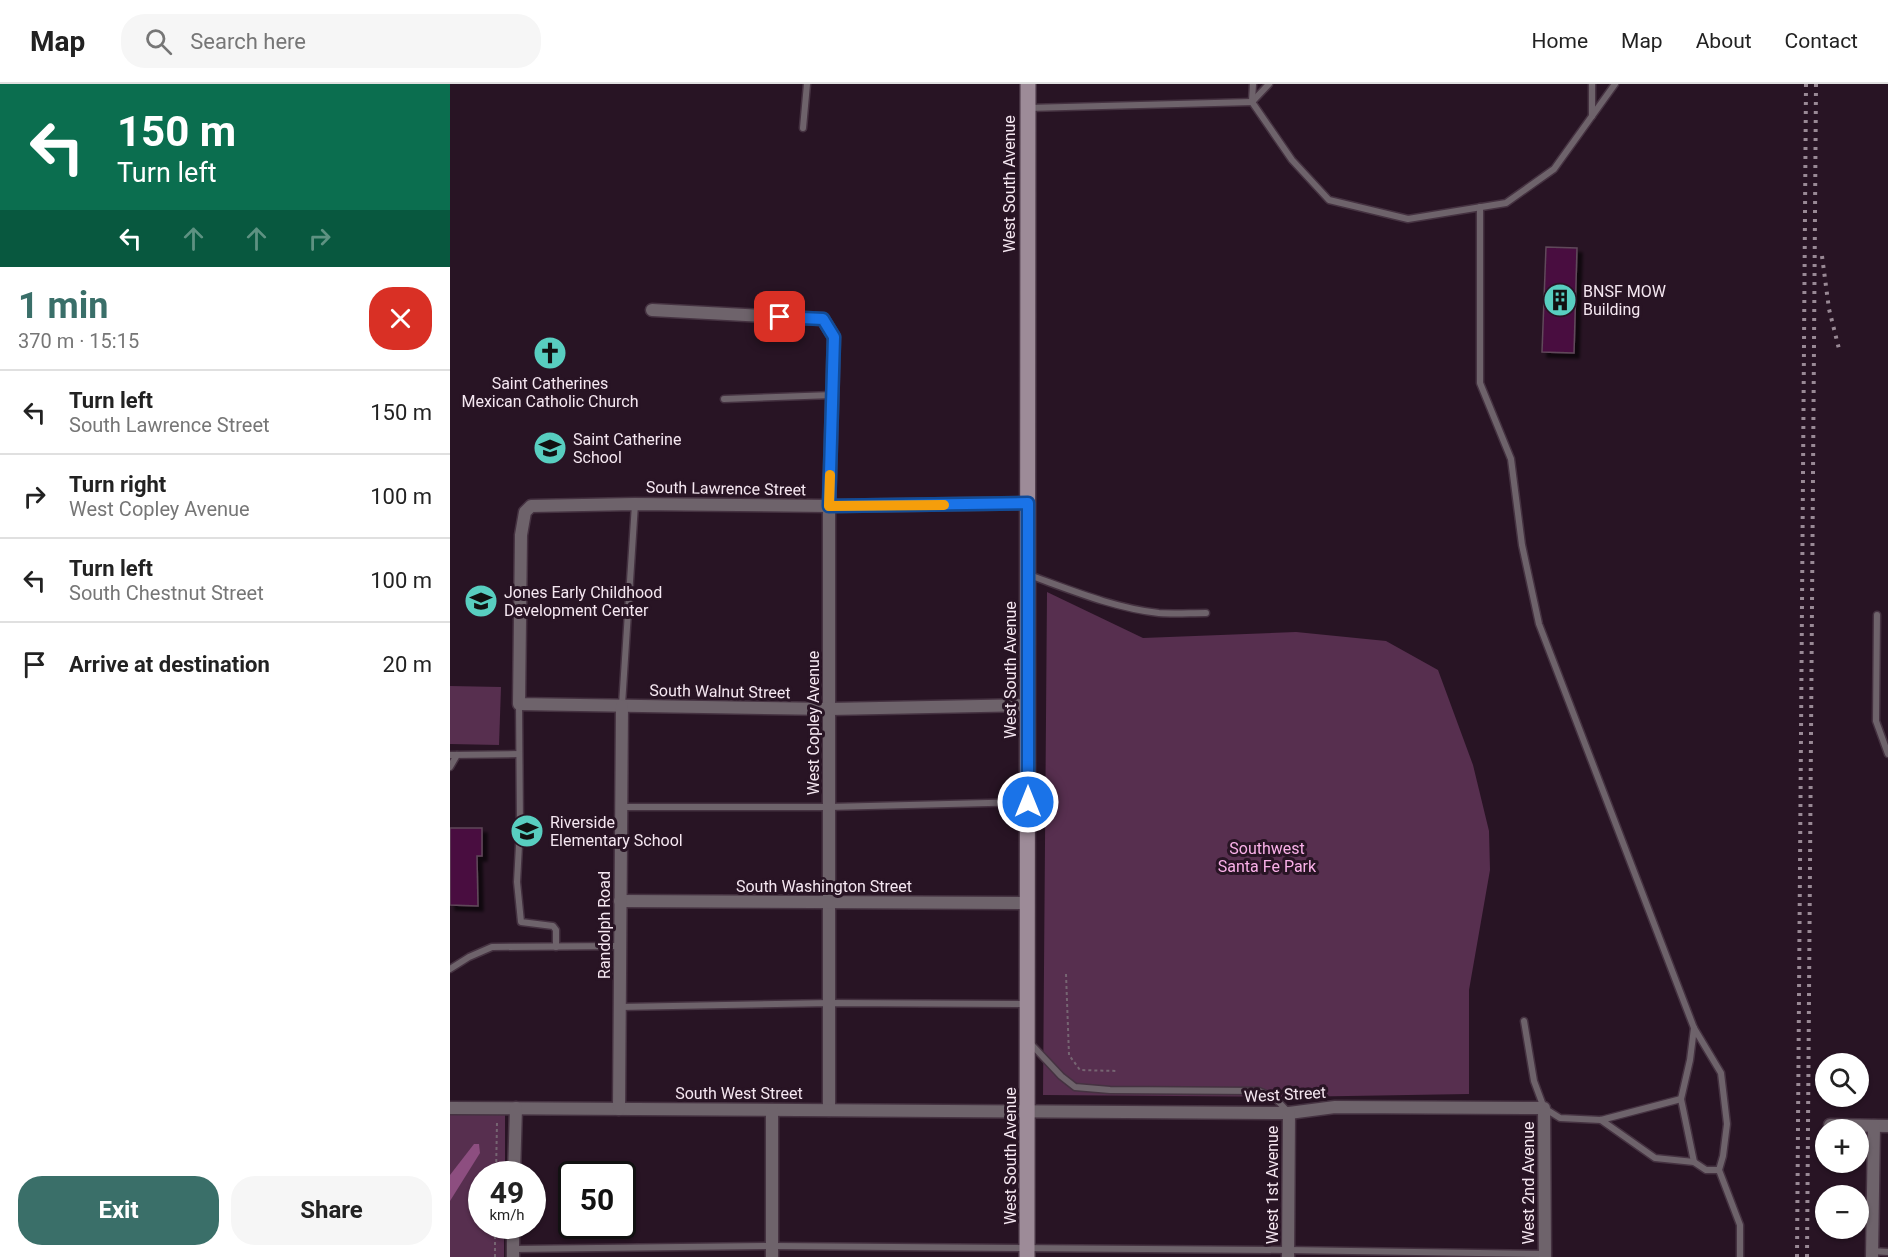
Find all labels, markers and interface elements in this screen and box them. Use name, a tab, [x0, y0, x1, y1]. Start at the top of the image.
search box	[121, 14, 541, 68]
text: Map	[30, 25, 85, 58]
icon: search	[142, 25, 175, 58]
text: Search here	[190, 29, 306, 54]
text: Home	[1532, 29, 1588, 53]
text: Map	[1621, 29, 1663, 53]
text: About	[1696, 29, 1752, 53]
text: Contact	[1785, 29, 1858, 53]
text: 150 m	[117, 107, 236, 156]
icon: left	[18, 108, 96, 186]
street label: West South Avenue	[1000, 115, 1019, 253]
text: Turn left	[117, 157, 217, 189]
icon: left	[114, 222, 147, 255]
icon: ahead	[177, 222, 210, 255]
icon: ahead	[240, 222, 273, 255]
icon: right	[303, 222, 336, 255]
building icon: BNSF MOW Building	[1542, 282, 1578, 318]
place label: BNSF MOW Building	[1583, 282, 1666, 319]
text: 1 min	[18, 285, 109, 327]
button: close	[369, 287, 432, 350]
pin	[754, 291, 805, 342]
icon: arrive	[763, 300, 796, 333]
text: 370 m · 15:15	[18, 329, 139, 353]
church icon: Saint Catherines Mexican Catholic Church	[532, 335, 568, 371]
place label: Saint Catherines Mexican Catholic Church	[461, 374, 639, 411]
text: Turn left	[69, 388, 153, 413]
icon: left	[18, 396, 51, 429]
text: 150 m	[370, 400, 432, 425]
text: South Lawrence Street	[69, 413, 270, 437]
school or university icon: Saint Catherine School	[532, 430, 568, 466]
place label: Saint Catherine School	[573, 430, 681, 467]
text: Turn right	[69, 472, 166, 497]
street label: South Lawrence Street	[646, 478, 806, 499]
icon: right	[18, 480, 51, 513]
text: 100 m	[370, 484, 432, 509]
text: West Copley Avenue	[69, 497, 250, 521]
text: Turn left	[69, 556, 153, 581]
icon: left	[18, 564, 51, 597]
text: 100 m	[370, 568, 432, 593]
text: South Chestnut Street	[69, 581, 264, 605]
school or university icon: Jones Early Childhood Development Center	[463, 583, 499, 619]
place label: Jones Early Childhood Development Center	[504, 583, 662, 620]
street label: West South Avenue	[1001, 601, 1020, 739]
icon: arrive	[18, 648, 51, 681]
street label: West Copley Avenue	[804, 651, 823, 795]
text: Arrive at destination	[69, 652, 270, 677]
text: 20 m	[383, 652, 432, 677]
street label: South Walnut Street	[649, 681, 791, 702]
position arrow	[996, 770, 1060, 834]
school or university icon: Riverside Elementary School	[509, 813, 545, 849]
place label: Riverside Elementary School	[550, 813, 683, 850]
park label: Southwest Santa Fe Park	[1218, 839, 1317, 876]
street label: Randolph Road	[595, 871, 614, 979]
street label: South Washington Street	[736, 877, 912, 896]
map controls	[1815, 1053, 1869, 1239]
button: search	[1815, 1053, 1869, 1107]
street label: West Street	[1244, 1083, 1327, 1106]
street label: South West Street	[675, 1084, 803, 1103]
street label: West South Avenue	[1001, 1087, 1020, 1225]
button: +	[1815, 1119, 1869, 1173]
street label: West 2nd Avenue	[1519, 1121, 1538, 1245]
street label: West 1st Avenue	[1263, 1126, 1282, 1244]
speed limit sign: 50	[558, 1161, 636, 1239]
text: 49	[490, 1175, 524, 1210]
button: Exit	[18, 1176, 219, 1245]
button: Share	[231, 1176, 432, 1245]
button: −	[1815, 1185, 1869, 1239]
text: km/h	[489, 1206, 525, 1224]

